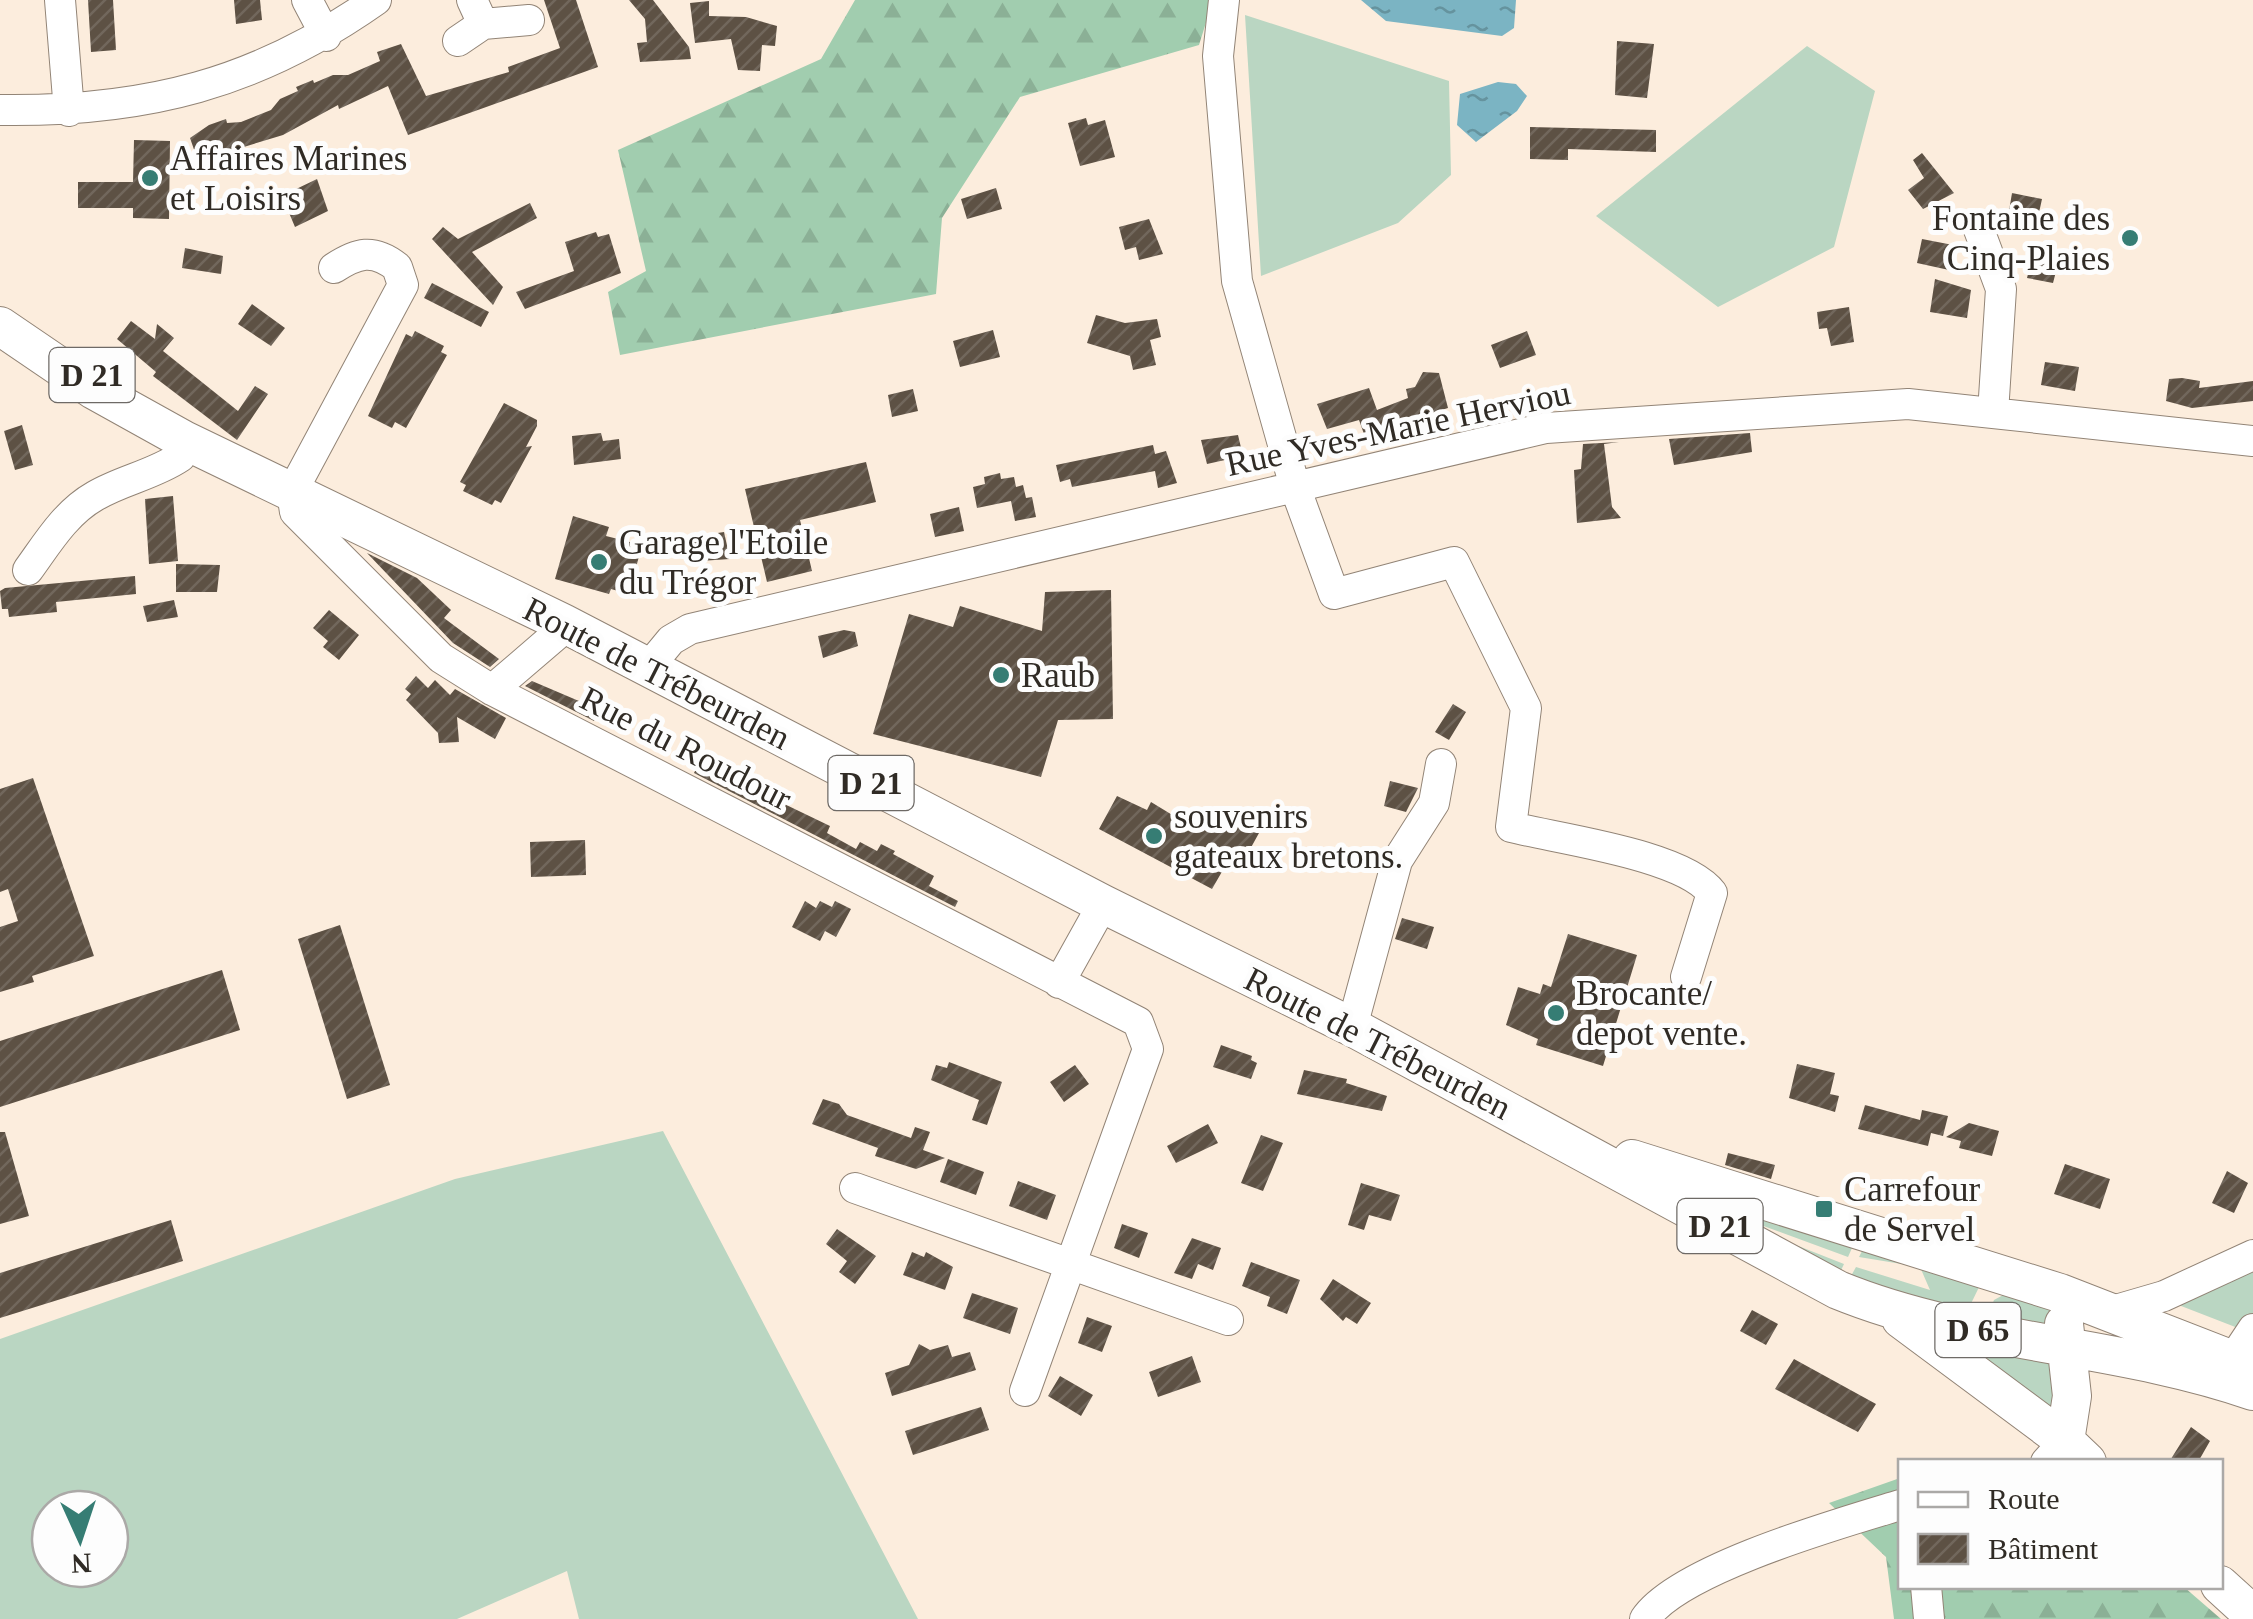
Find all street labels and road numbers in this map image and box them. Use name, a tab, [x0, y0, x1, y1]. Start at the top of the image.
road number: D 21	[49, 348, 134, 402]
street label: Rue Yves-Marie Herviou	[1222, 373, 1574, 484]
street label: Route de Trébeurden	[517, 589, 796, 757]
street label: Rue du Roudour	[574, 679, 798, 818]
road number: D 21	[828, 756, 914, 810]
street label: Route de Trébeurden	[1238, 959, 1517, 1127]
road number: D 21	[1678, 1199, 1762, 1253]
road number: D 65	[1936, 1303, 2020, 1357]

